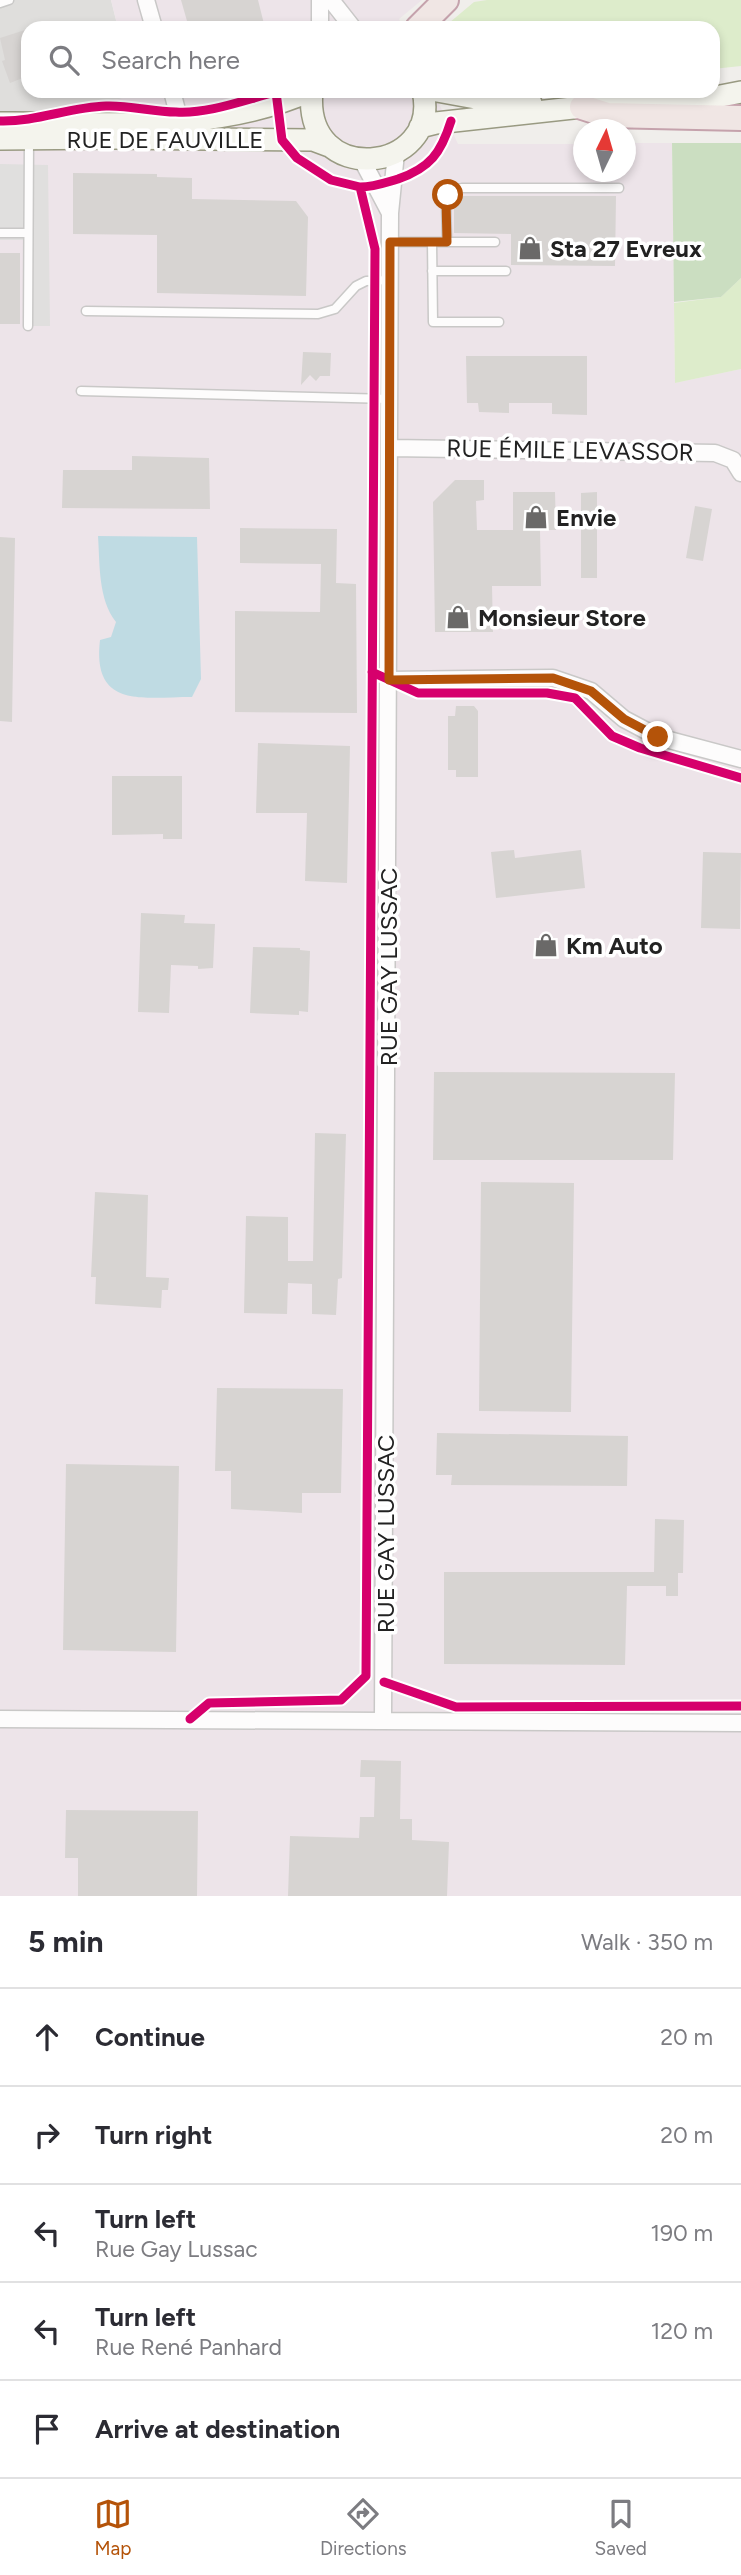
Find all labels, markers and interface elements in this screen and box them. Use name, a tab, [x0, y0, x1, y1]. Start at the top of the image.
search box	[21, 21, 720, 98]
icon: search	[45, 41, 83, 79]
text: Search here	[101, 44, 240, 76]
north arrow	[573, 119, 636, 182]
street label: RUE DE FAUVILLE	[66, 125, 264, 154]
route start	[432, 179, 463, 210]
shop icon: Sta 27 Evreux	[516, 234, 544, 262]
place label: Sta 27 Evreux	[550, 234, 702, 263]
street label: RUE ÉMILE LEVASSOR	[446, 433, 694, 467]
shop icon: Envie	[522, 503, 550, 531]
place label: Envie	[556, 503, 616, 532]
shop icon: Monsieur Store	[444, 603, 472, 631]
place label: Monsieur Store	[478, 603, 646, 632]
route end	[642, 721, 673, 752]
street label: RUE GAY LUSSAC	[374, 868, 403, 1066]
shop icon: Km Auto	[532, 931, 560, 959]
place label: Km Auto	[566, 931, 663, 960]
street label: RUE GAY LUSSAC	[371, 1435, 400, 1633]
text: 5 min	[28, 1923, 104, 1960]
text: Walk · 350 m	[581, 1928, 713, 1956]
icon: ahead	[28, 2018, 66, 2056]
text: Continue	[95, 2021, 205, 2053]
text: 20 m	[660, 2023, 713, 2051]
icon: right	[28, 2116, 66, 2154]
text: Turn right	[95, 2119, 212, 2151]
text: 20 m	[660, 2121, 713, 2149]
text: Turn left	[95, 2203, 196, 2235]
icon: left	[28, 2214, 66, 2252]
text: 190 m	[650, 2219, 713, 2247]
text: Rue Gay Lussac	[95, 2235, 258, 2263]
text: Turn left	[95, 2301, 196, 2333]
icon: left	[28, 2312, 66, 2350]
text: 120 m	[651, 2317, 713, 2345]
text: Rue René Panhard	[95, 2333, 282, 2361]
icon: arrive	[28, 2410, 66, 2448]
text: Arrive at destination	[95, 2413, 340, 2445]
tab: Map	[94, 2495, 132, 2560]
tab: Directions	[320, 2495, 407, 2560]
tab: Saved	[595, 2495, 647, 2560]

